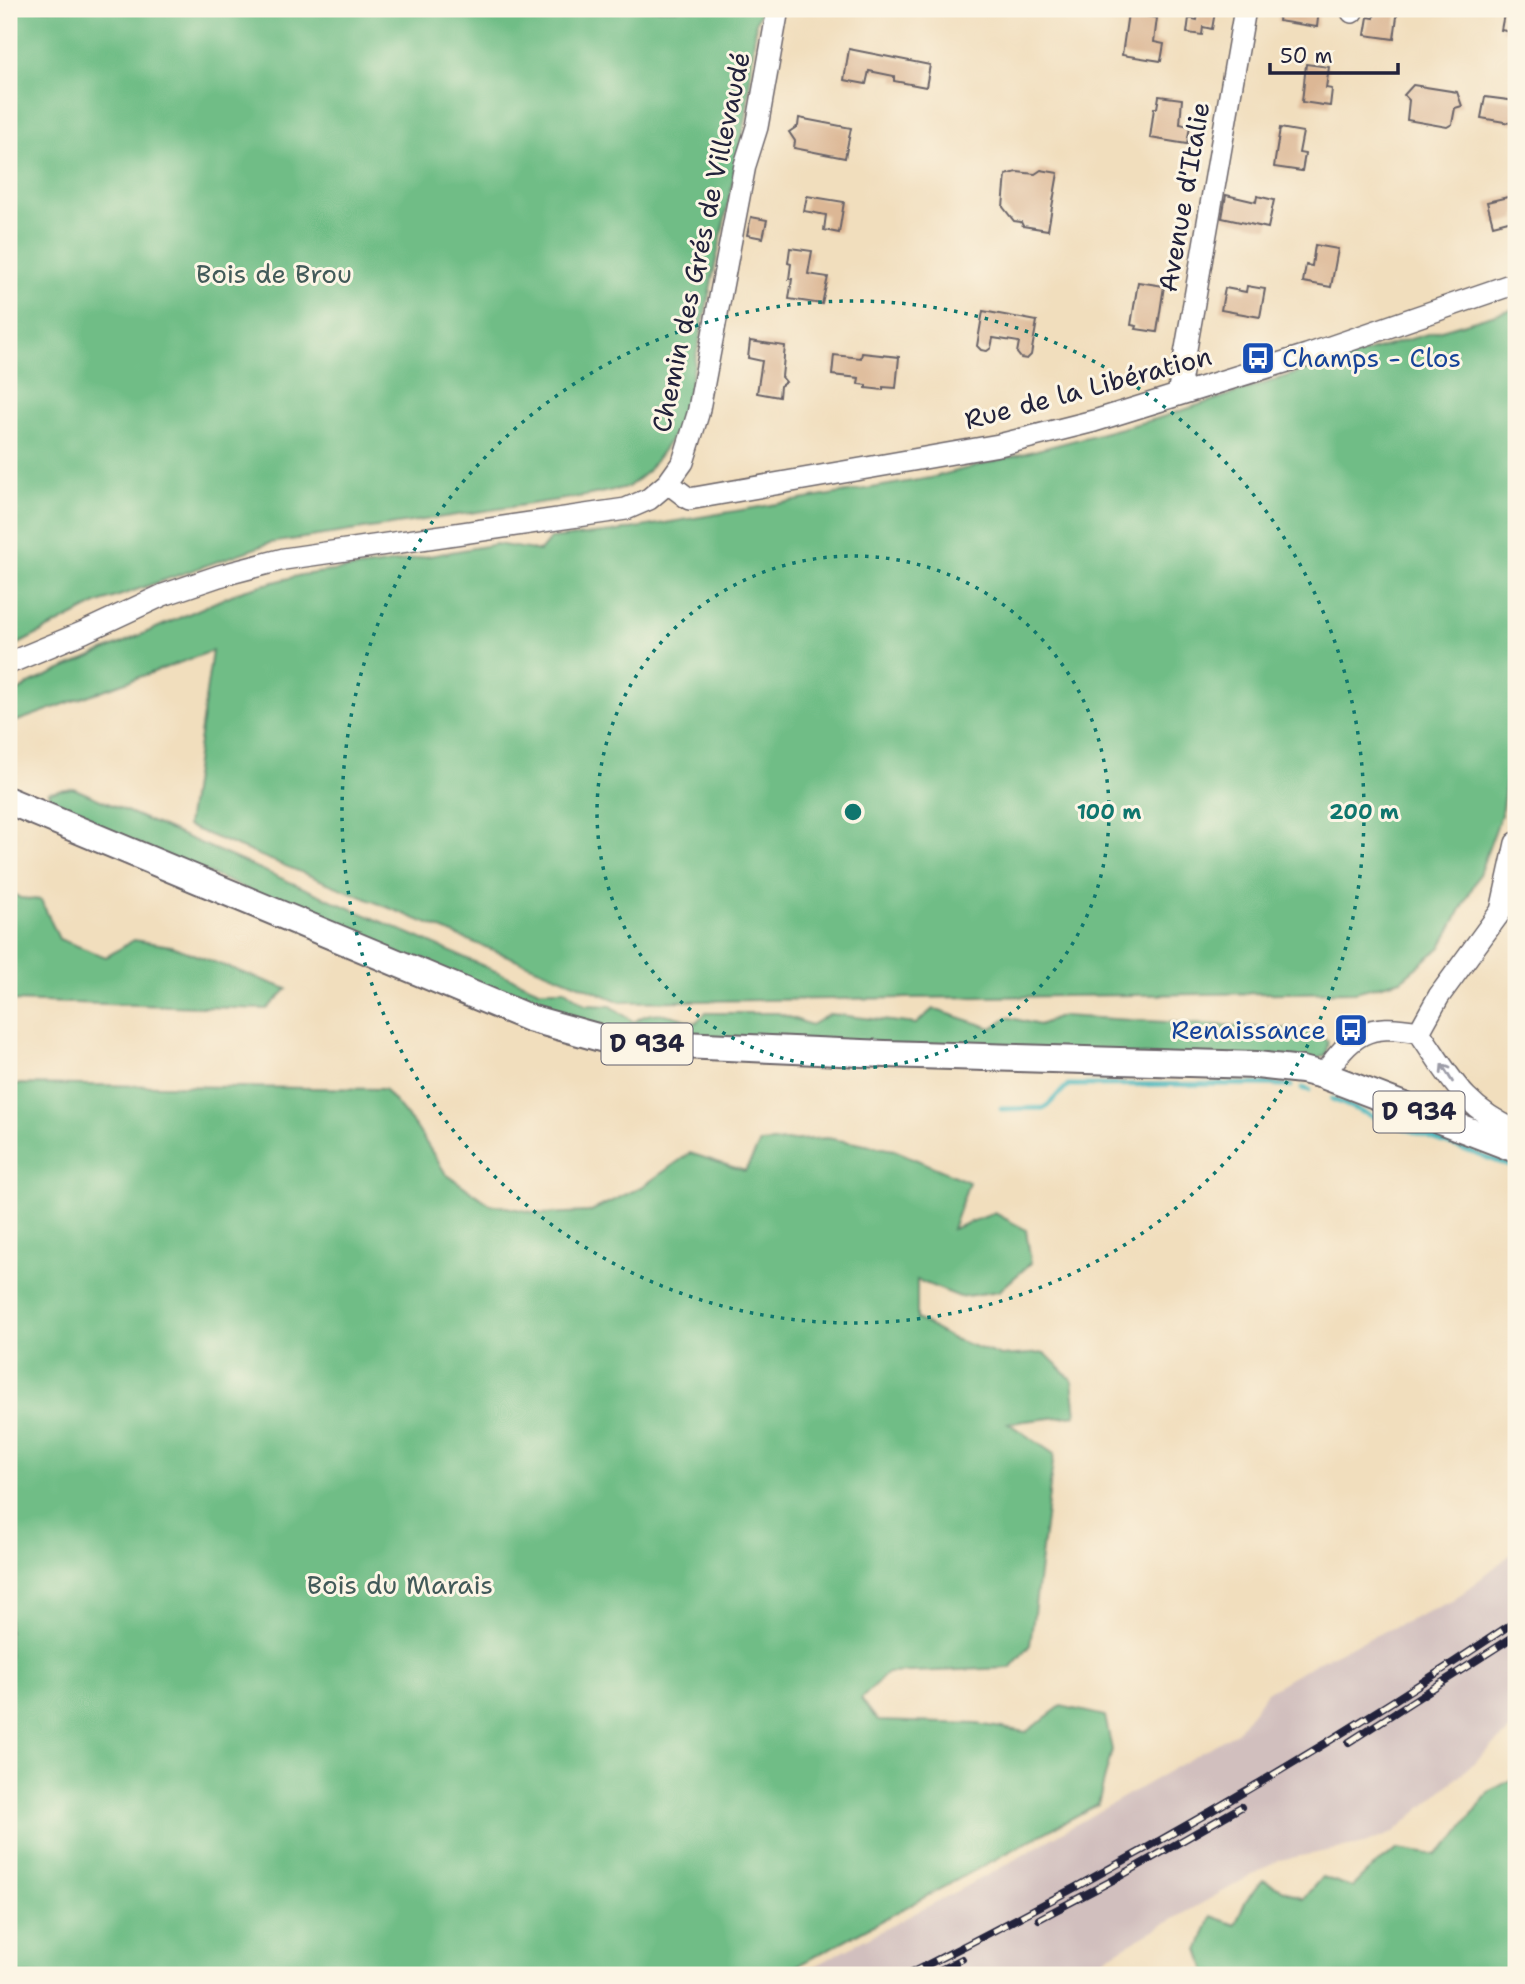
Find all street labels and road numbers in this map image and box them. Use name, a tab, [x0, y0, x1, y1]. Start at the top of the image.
street label: Chemin des Grés de Villevaudé	[643, 48, 758, 435]
street label: Avenue d'Italie	[1150, 99, 1217, 295]
street label: Rue de la Libération	[961, 338, 1215, 437]
road number: D 934	[602, 1024, 692, 1064]
road number: D 934	[1374, 1092, 1464, 1132]

